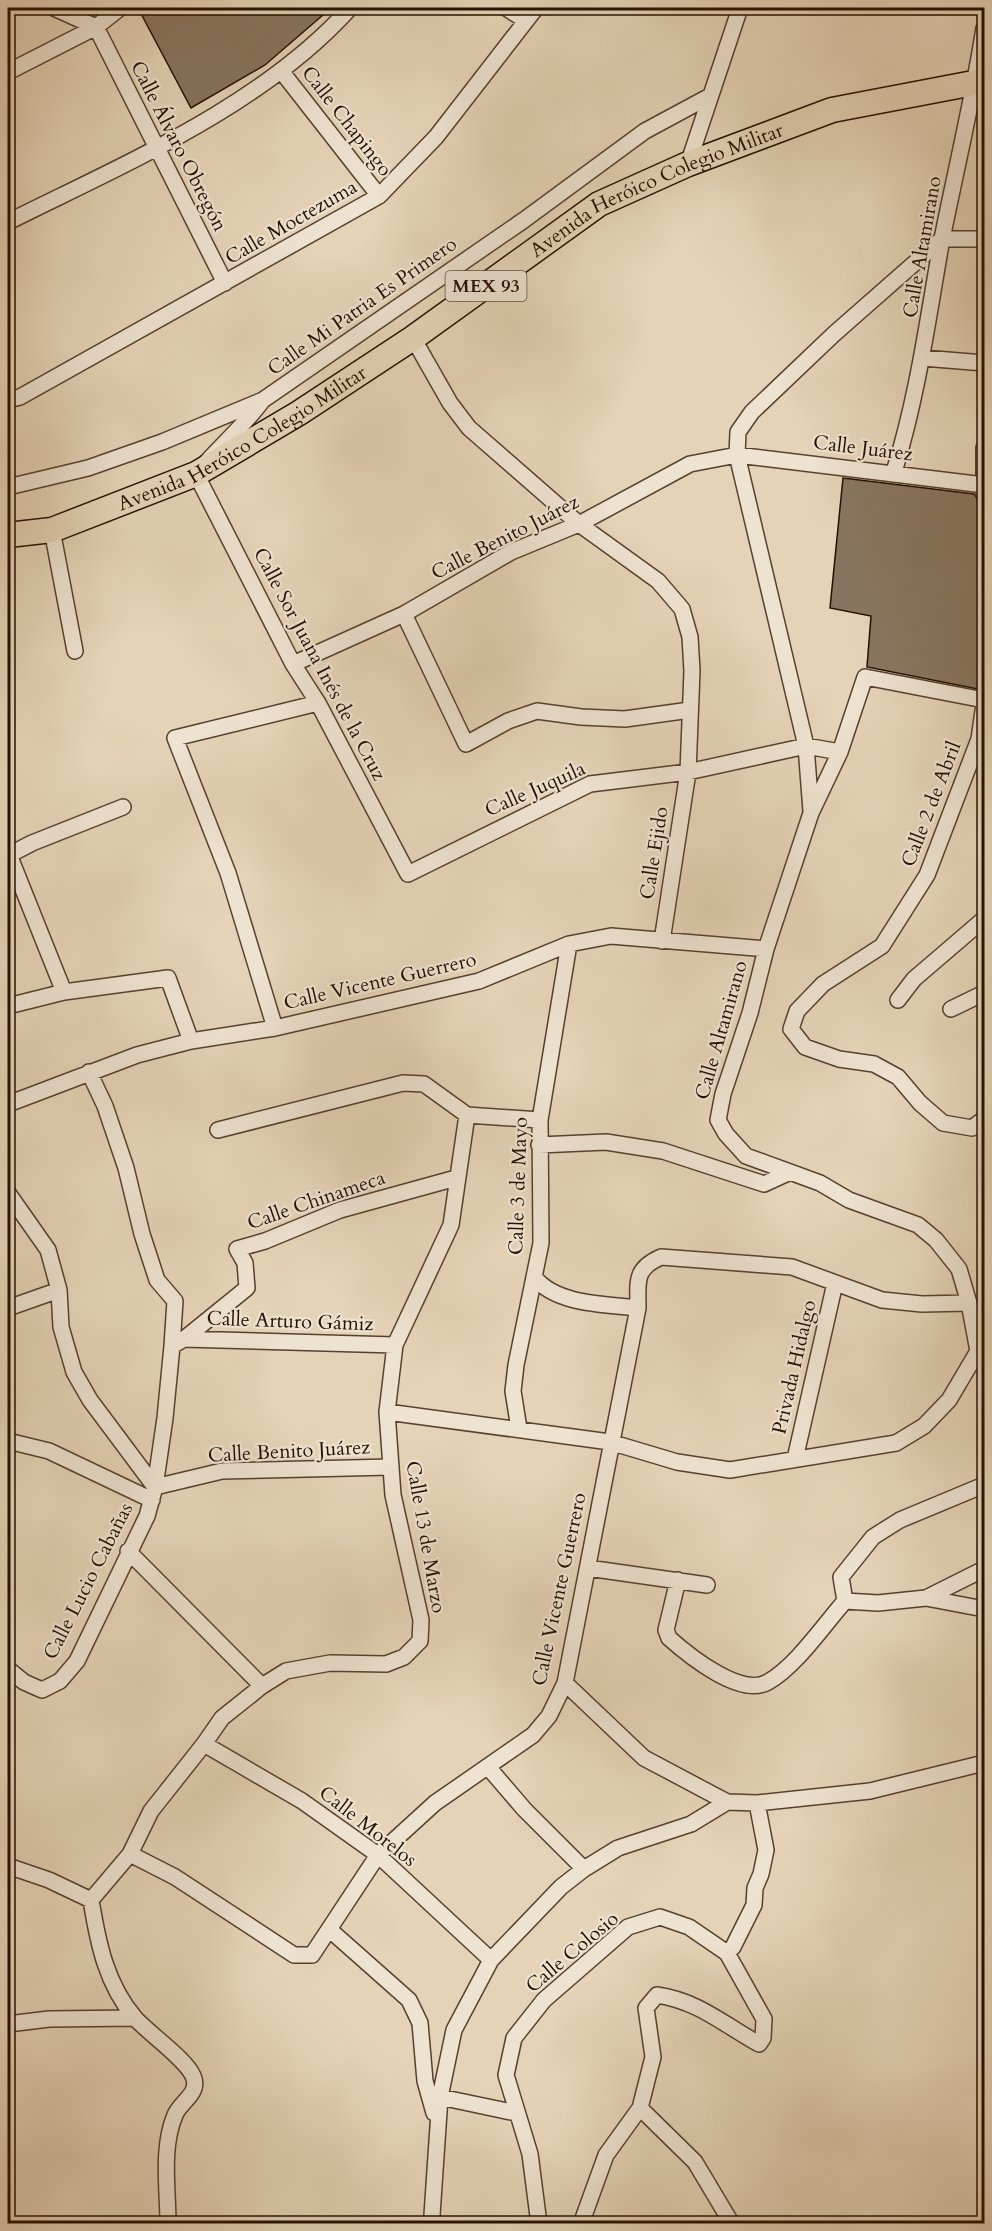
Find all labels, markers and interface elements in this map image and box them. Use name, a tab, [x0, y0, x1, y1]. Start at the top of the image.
street label: Calle Álvaro Obregón	[124, 56, 234, 236]
street label: Calle Chapingo	[295, 60, 399, 182]
street label: Avenida Heróico Colegio Militar	[524, 116, 788, 263]
street label: Calle Moctezuma	[220, 173, 362, 271]
street label: Calle Altamirano	[896, 174, 948, 320]
street label: Calle Mi Patria Es Primero	[262, 230, 462, 382]
road number: MEX 93	[446, 271, 526, 301]
street label: Avenida Heróico Colegio Militar	[114, 359, 372, 517]
street label: Calle Juárez	[812, 428, 914, 468]
street label: Calle Benito Juárez	[427, 488, 584, 586]
street label: Calle Sor Juana Inés de la Cruz	[247, 543, 393, 785]
street label: Calle 2 de Abril	[895, 737, 967, 871]
street label: Calle Juquila	[480, 755, 590, 823]
street label: Calle Ejido	[633, 804, 675, 901]
street label: Calle Vicente Guerrero	[281, 946, 479, 1016]
street label: Calle Altamirano	[688, 957, 754, 1103]
street label: Calle 3 de Mayo	[502, 1116, 534, 1255]
street label: Calle Chinameca	[243, 1164, 389, 1236]
street label: Privada Hidalgo	[765, 1297, 823, 1437]
street label: Calle Arturo Gámiz	[206, 1305, 374, 1337]
street label: Calle Benito Juárez	[207, 1433, 371, 1469]
street label: Calle 13 de Marzo	[399, 1459, 453, 1615]
street label: Calle Vicente Guerrero	[525, 1490, 593, 1688]
street label: Calle Lucio Cabañas	[37, 1498, 139, 1664]
street label: Calle Morelos	[314, 1779, 422, 1873]
street label: Calle Colosio	[520, 1905, 624, 1999]

